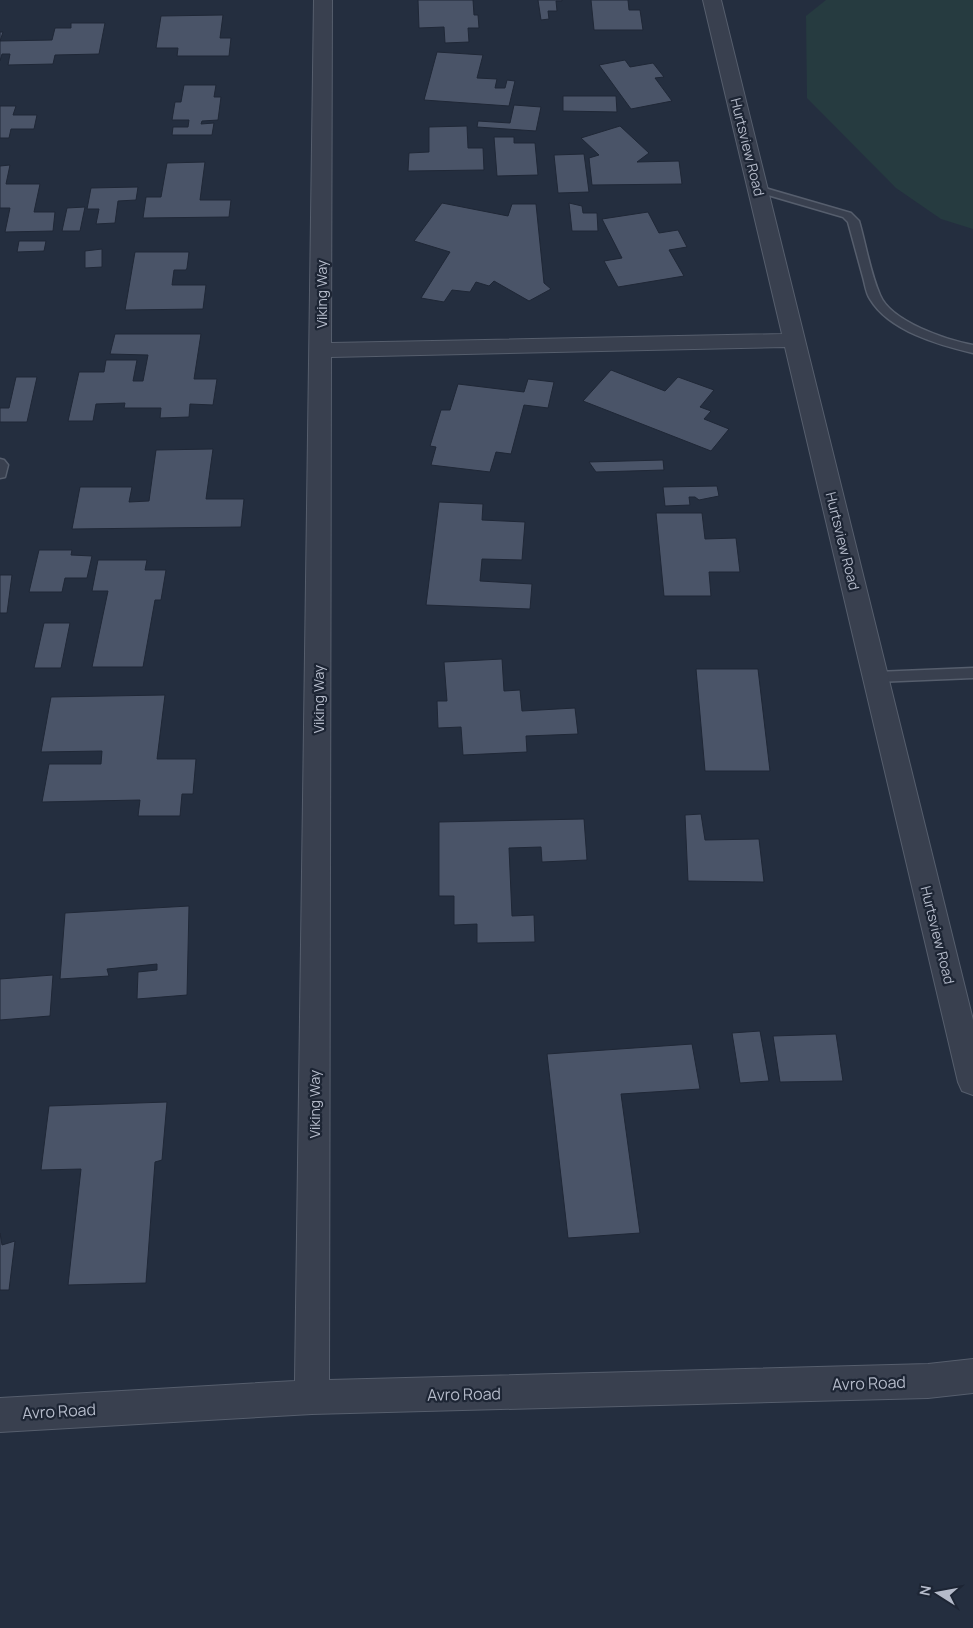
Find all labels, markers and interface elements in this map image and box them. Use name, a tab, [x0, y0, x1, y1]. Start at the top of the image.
street label: Hurtsview Road	[727, 96, 769, 198]
street label: Viking Way	[312, 259, 331, 328]
street label: Hurtsview Road	[822, 490, 864, 592]
street label: Viking Way	[309, 664, 328, 733]
street label: Hurtsview Road	[917, 884, 959, 986]
street label: Viking Way	[305, 1069, 324, 1138]
street label: Avro Road	[832, 1371, 906, 1395]
street label: Avro Road	[427, 1382, 501, 1406]
street label: Avro Road	[22, 1398, 96, 1424]
north arrow	[913, 1568, 963, 1618]
text: N	[914, 1584, 935, 1597]

